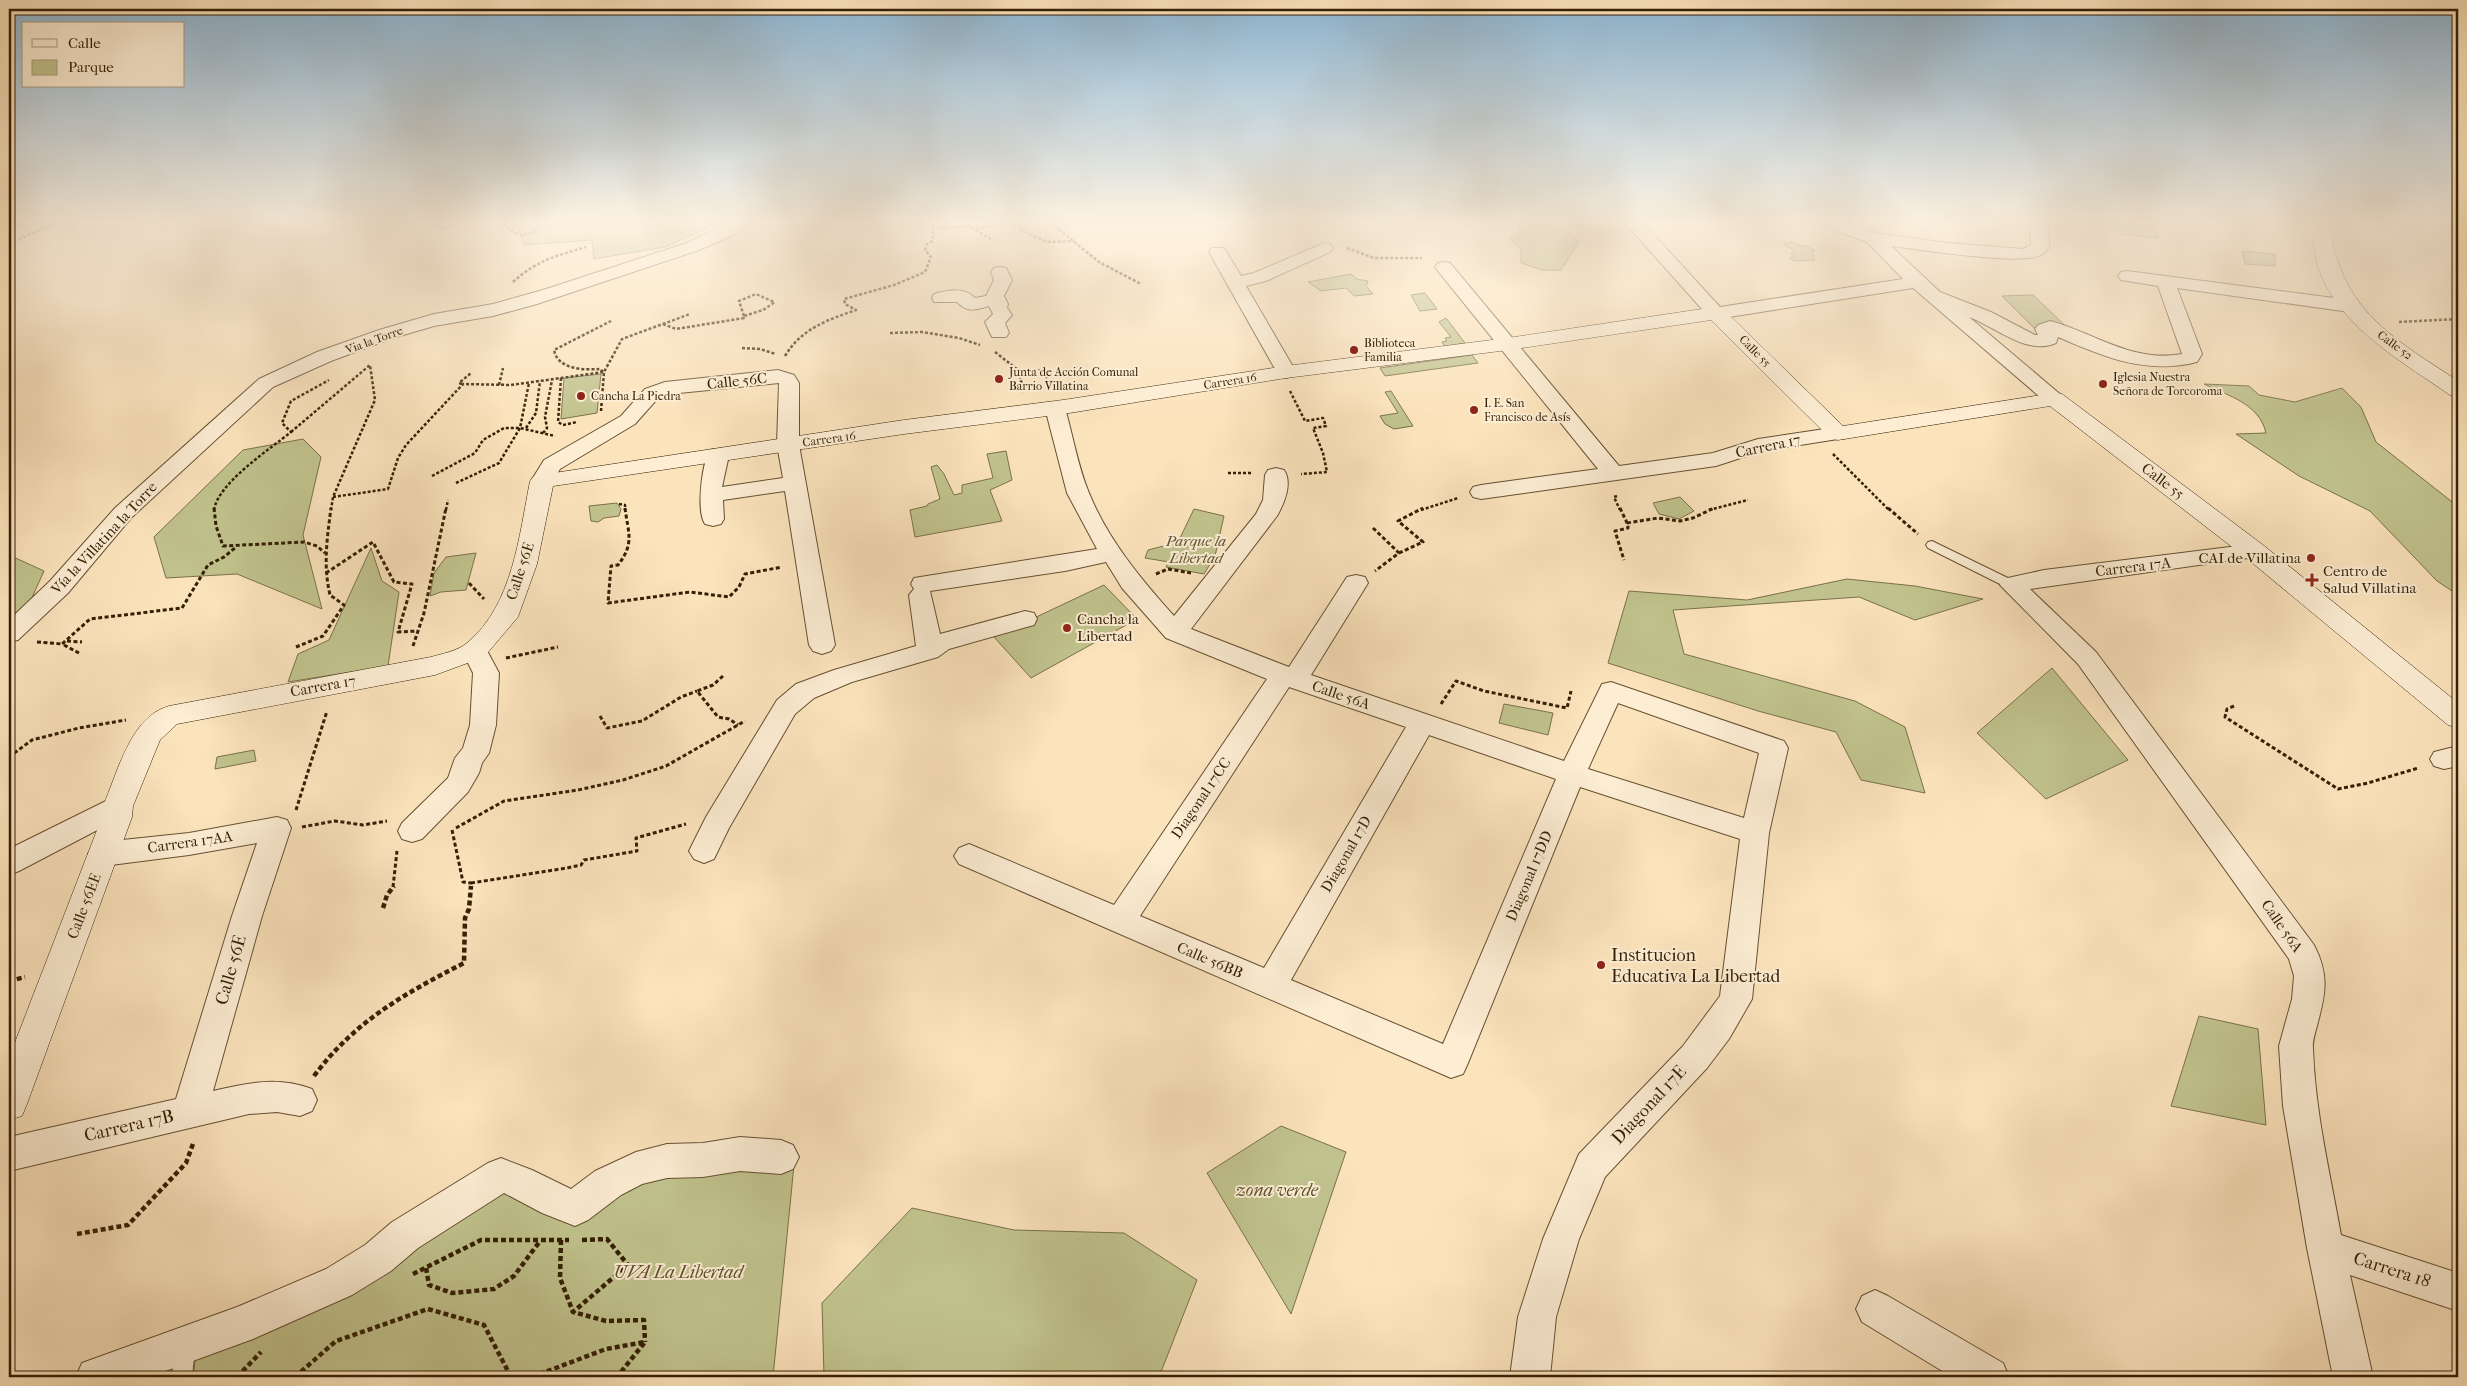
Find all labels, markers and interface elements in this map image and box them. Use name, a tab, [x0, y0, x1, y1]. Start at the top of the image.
legend	[22, 22, 185, 88]
text: Calle	[68, 34, 101, 52]
text: Parque	[68, 58, 114, 76]
street label: Via la Torre	[343, 323, 405, 357]
street label: Calle 52	[2375, 328, 2415, 362]
street label: Calle 55	[1736, 332, 1774, 370]
place label: Biblioteca Familia	[1364, 336, 1416, 364]
marker: Biblioteca Familia	[1348, 344, 1360, 356]
place label: Junta de Acción Comunal Barrio Villatina	[1008, 365, 1139, 393]
street label: Calle 56C	[706, 369, 768, 393]
street label: Carrera 16	[1202, 370, 1258, 392]
place label: Iglesia Nuestra Señora de Torcoroma	[2113, 370, 2223, 398]
marker: Junta de Acción Comunal Barrio Villatina	[993, 373, 1005, 385]
marker: Iglesia Nuestra Señora de Torcoroma	[2097, 378, 2109, 390]
place label: Cancha La Piedra	[591, 389, 681, 403]
marker: Cancha La Piedra	[575, 390, 587, 402]
place label: I. E. San Francisco de Asís	[1484, 396, 1571, 424]
marker: I. E. San Francisco de Asís	[1468, 404, 1480, 416]
street label: Carrera 16	[801, 428, 857, 450]
street label: Carrera 17	[1734, 430, 1802, 462]
street label: Calle 55	[2138, 459, 2188, 503]
street label: Vía la Villatina la Torre	[47, 478, 161, 599]
park label: Parque la Libertad	[1165, 532, 1226, 567]
street label: Calle 56E	[502, 540, 538, 602]
place label: CAI de Villatina	[2198, 549, 2302, 567]
marker: CAI de Villatina	[2305, 552, 2317, 564]
street label: Carrera 17A	[2094, 553, 2172, 581]
place label: Centro de Salud Villatina	[2323, 562, 2417, 597]
marker: Centro de Salud Villatina	[2305, 573, 2319, 587]
place label: Cancha la Libertad	[1077, 610, 1140, 645]
marker: Cancha la Libertad	[1061, 622, 1073, 634]
street label: Carrera 17	[289, 671, 357, 701]
street label: Calle 56A	[1310, 677, 1373, 713]
street label: Diagonal 17CC	[1167, 754, 1235, 842]
street label: Diagonal 17D	[1317, 813, 1375, 895]
street label: Carrera 17AA	[146, 827, 234, 857]
street label: Diagonal 17DD	[1502, 828, 1556, 924]
street label: Calle 56EE	[63, 871, 105, 941]
street label: Calle 56A	[2257, 896, 2307, 956]
street label: Calle 56E	[211, 933, 251, 1007]
street label: Calle 56BB	[1174, 938, 1246, 982]
place label: Institucion Educativa La Libertad	[1611, 945, 1781, 987]
marker: Institucion Educativa La Libertad	[1595, 959, 1607, 971]
street label: Diagonal 17E	[1607, 1061, 1691, 1149]
street label: Carrera 17B	[82, 1106, 176, 1146]
park label: zona verde	[1236, 1180, 1319, 1201]
street label: Carrera 18	[2351, 1248, 2433, 1292]
park label: UVA La Libertad	[613, 1262, 745, 1283]

